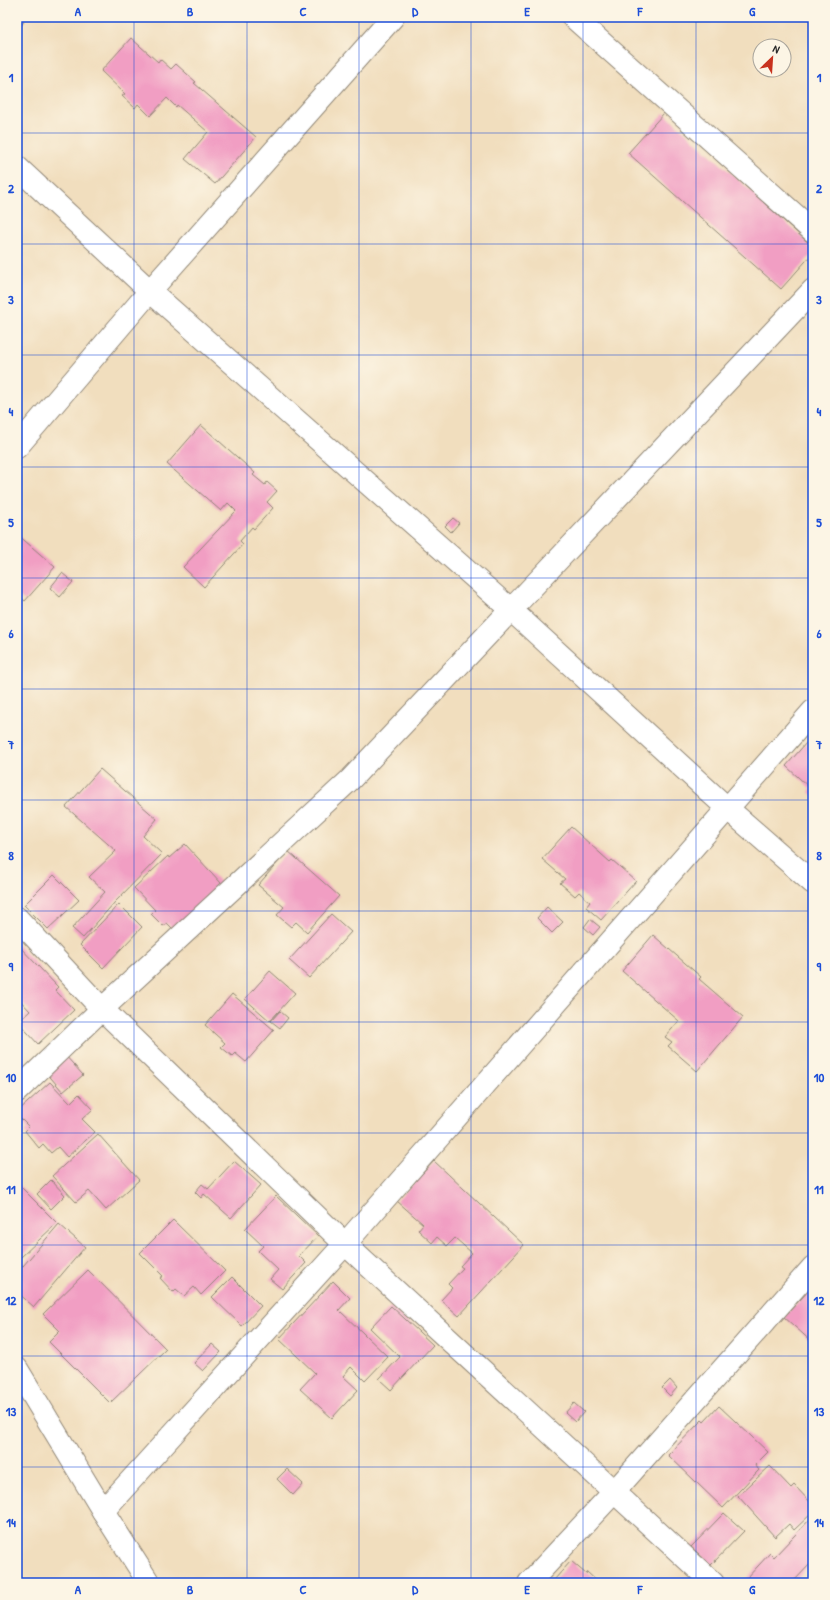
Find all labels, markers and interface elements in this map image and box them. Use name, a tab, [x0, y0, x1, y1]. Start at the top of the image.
text: A	[75, 2, 82, 20]
text: B	[187, 2, 194, 20]
text: C	[299, 2, 307, 20]
text: D	[412, 2, 419, 20]
text: E	[524, 2, 530, 20]
text: F	[637, 2, 644, 20]
text: G	[749, 2, 756, 20]
north arrow	[752, 38, 792, 78]
text: N	[771, 41, 782, 57]
text: 1	[9, 68, 14, 86]
text: 1	[817, 68, 822, 86]
text: 2	[8, 179, 15, 197]
text: 2	[816, 179, 823, 197]
text: 3	[8, 290, 14, 308]
text: 3	[816, 290, 822, 308]
text: 4	[9, 402, 14, 420]
text: 4	[817, 402, 822, 420]
text: 5	[8, 513, 14, 531]
text: 5	[816, 513, 822, 531]
text: 6	[8, 624, 14, 642]
text: 6	[816, 624, 822, 642]
text: 7	[7, 735, 15, 753]
text: 7	[815, 735, 823, 753]
text: 8	[8, 846, 14, 864]
text: 8	[816, 846, 822, 864]
text: 9	[9, 957, 14, 975]
text: 9	[817, 957, 822, 975]
text: 10	[6, 1068, 16, 1086]
text: 10	[814, 1068, 824, 1086]
text: 11	[6, 1180, 16, 1198]
text: 11	[814, 1180, 824, 1198]
text: 12	[6, 1291, 17, 1309]
text: 12	[814, 1291, 825, 1309]
text: 13	[6, 1402, 16, 1420]
text: 13	[814, 1402, 824, 1420]
text: 14	[6, 1513, 16, 1531]
text: 14	[814, 1513, 824, 1531]
text: A	[75, 1580, 82, 1598]
text: B	[187, 1580, 194, 1598]
text: C	[299, 1580, 307, 1598]
text: D	[412, 1580, 419, 1598]
text: E	[524, 1580, 530, 1598]
text: F	[637, 1580, 644, 1598]
text: G	[749, 1580, 756, 1598]

